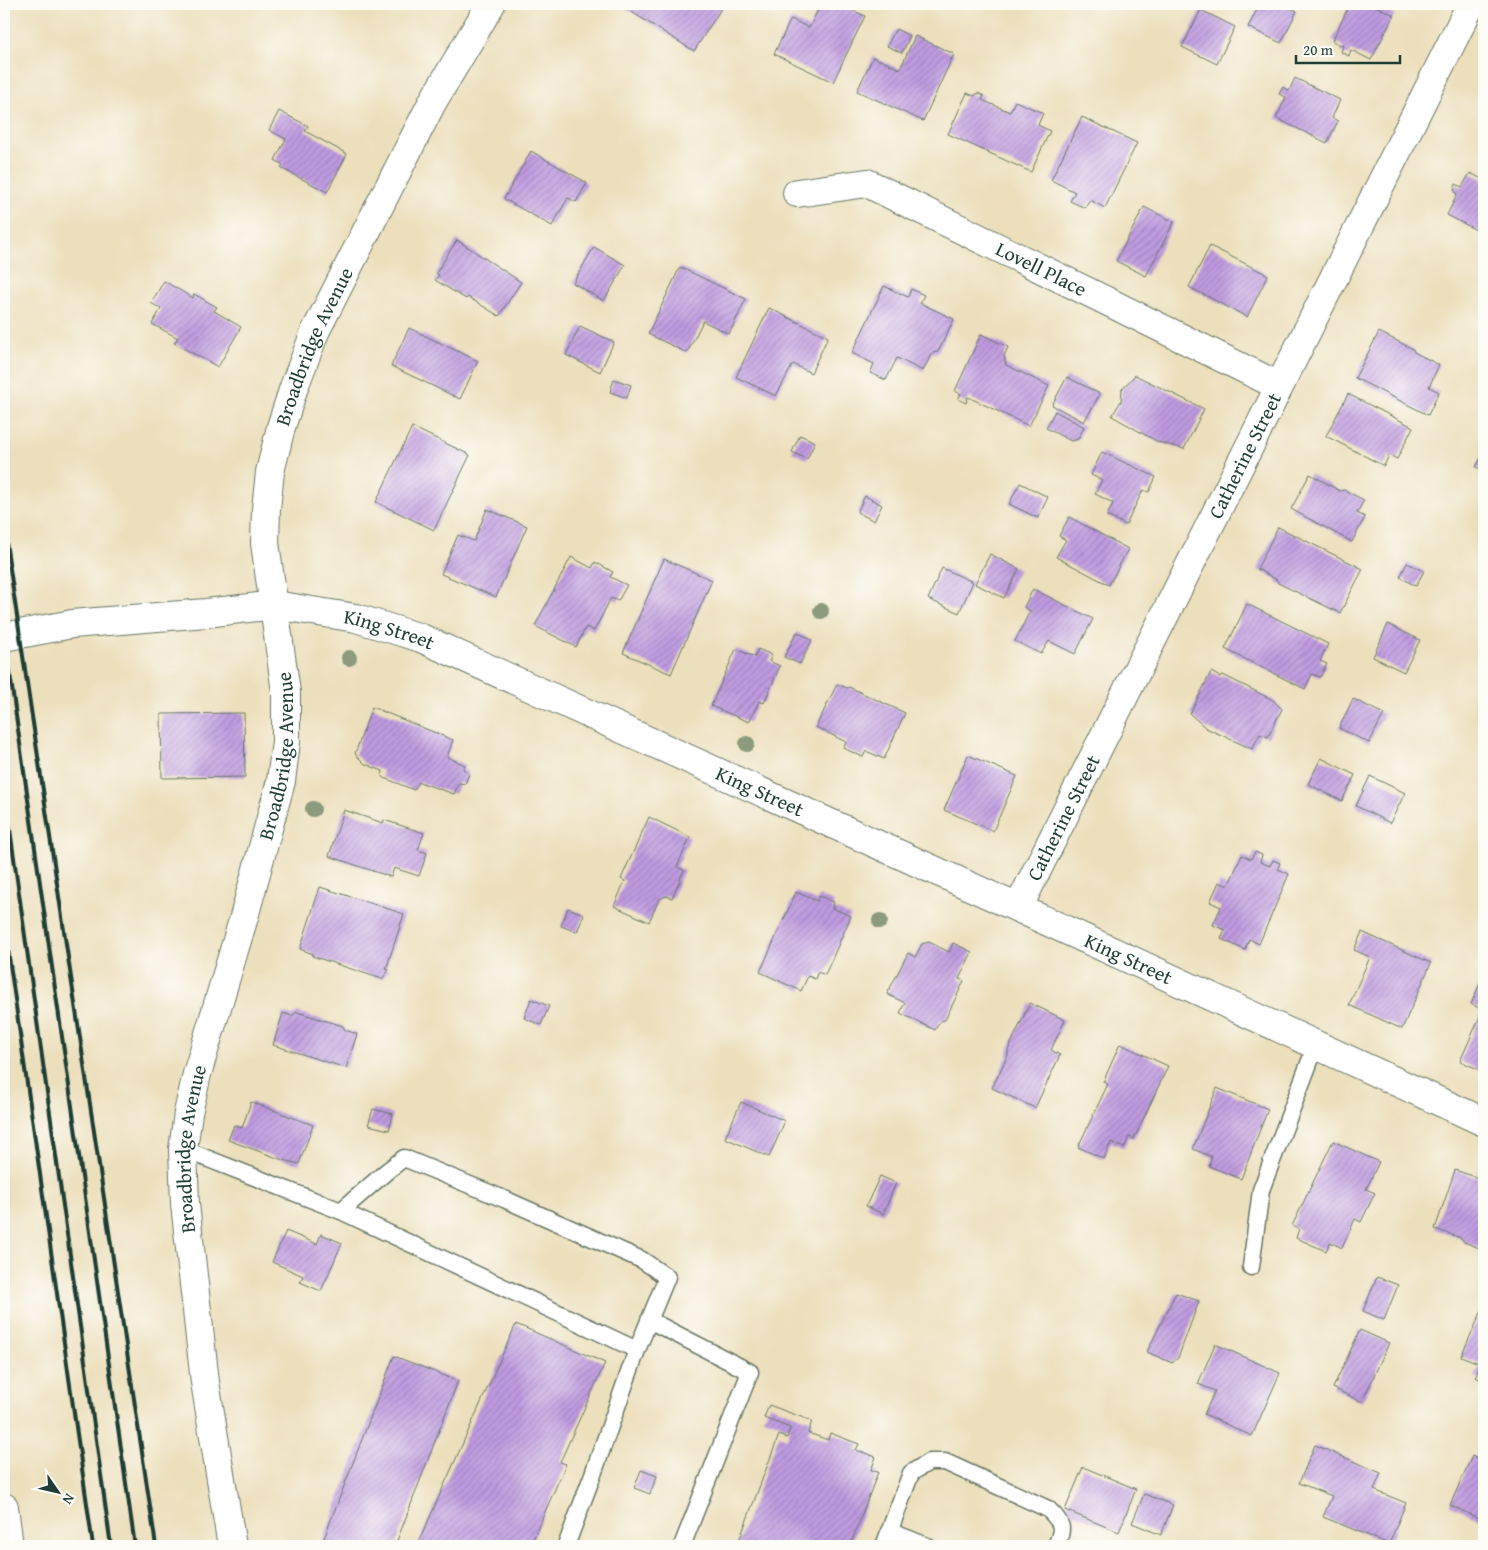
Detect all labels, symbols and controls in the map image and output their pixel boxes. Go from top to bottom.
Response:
scale bar [1296,32,1399,64]
text: 20 m [1303,39,1334,60]
street label: Lovell Place [991,234,1092,303]
street label: Broadbridge Avenue [267,262,360,429]
street label: Catherine Street [1200,387,1288,523]
street label: King Street [342,601,440,656]
street label: Broadbridge Avenue [251,670,300,843]
street label: Catherine Street [1019,749,1107,885]
street label: King Street [711,758,809,823]
street label: King Street [1080,926,1177,991]
street label: Broadbridge Avenue [168,1061,213,1235]
north arrow [32,1468,82,1518]
text: N [58,1490,80,1509]

